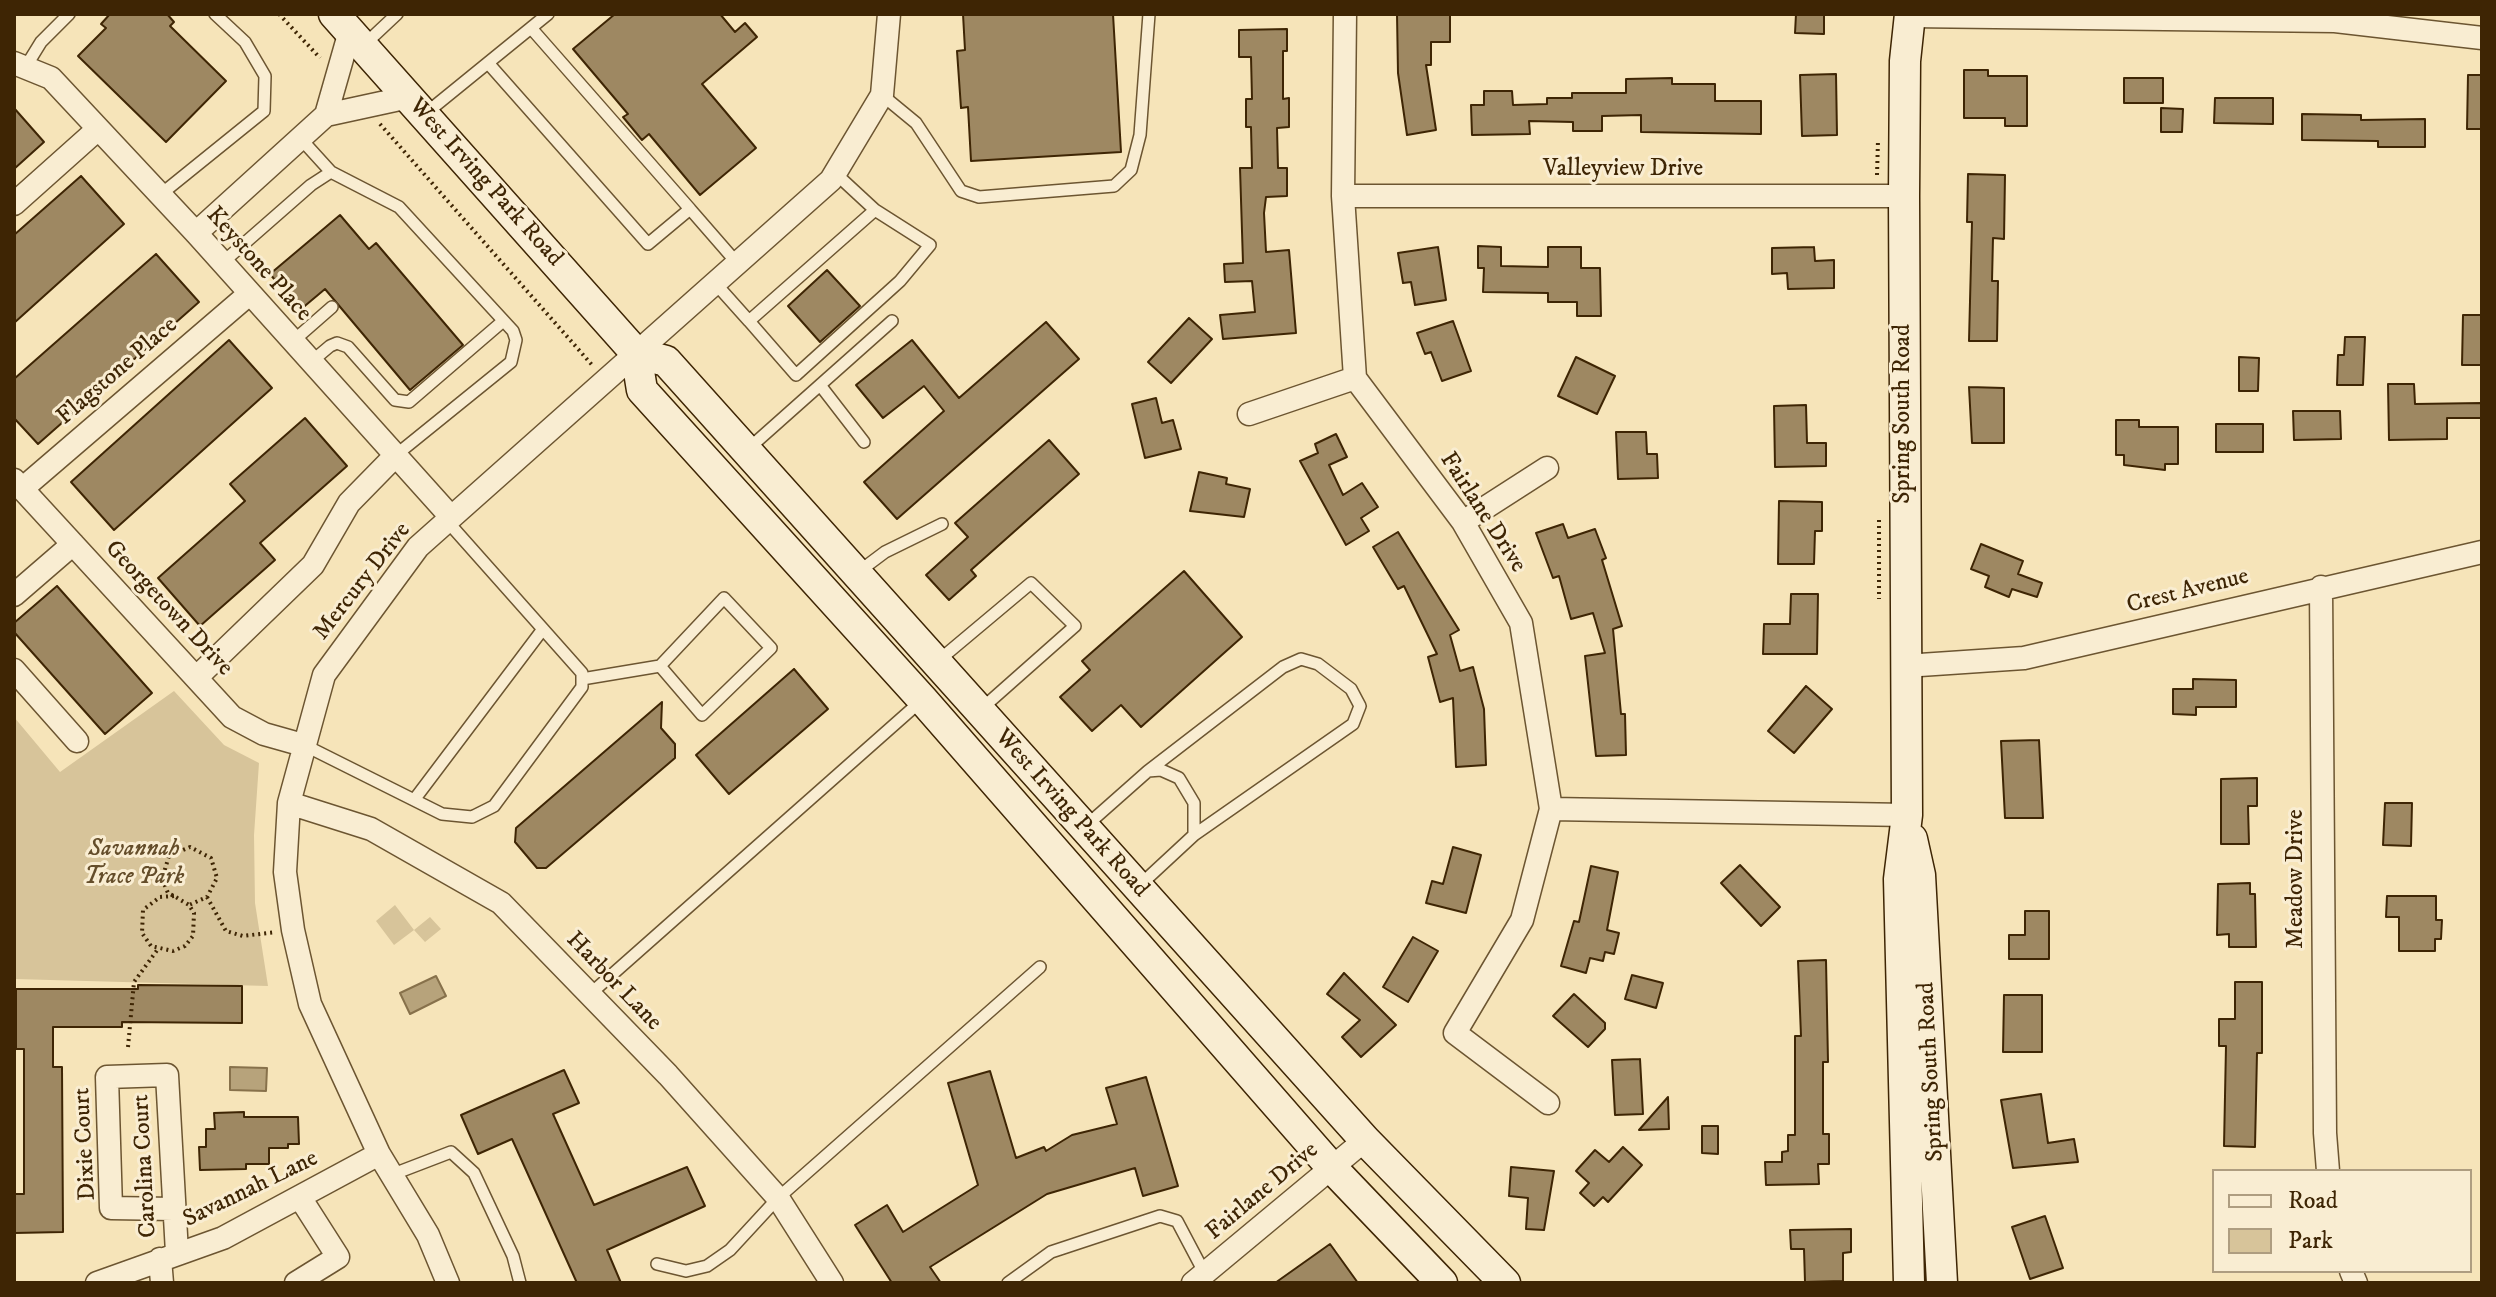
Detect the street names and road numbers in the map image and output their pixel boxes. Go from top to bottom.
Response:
street label: West Irving Park Road [402,93,568,273]
street label: Valleyview Drive [1543,156,1703,184]
street label: Keystone Place [199,202,317,328]
street label: Flagstone Place [52,312,184,432]
street label: Spring South Road [1890,324,1918,504]
street label: Fairlane Drive [1432,447,1532,579]
street label: Mercury Drive [308,517,418,647]
street label: Georgetown Drive [98,535,238,683]
street label: Crest Avenue [2124,563,2252,621]
street label: West Irving Park Road [988,724,1154,904]
street label: Meadow Drive [2283,809,2311,949]
street label: Harbor Lane [559,927,667,1037]
street label: Spring South Road [1913,981,1951,1163]
street label: Dixie Court [69,1087,103,1201]
street label: Carolina Court [128,1093,164,1239]
street label: Fairlane Drive [1201,1137,1325,1247]
street label: Savannah Lane [179,1145,323,1235]

